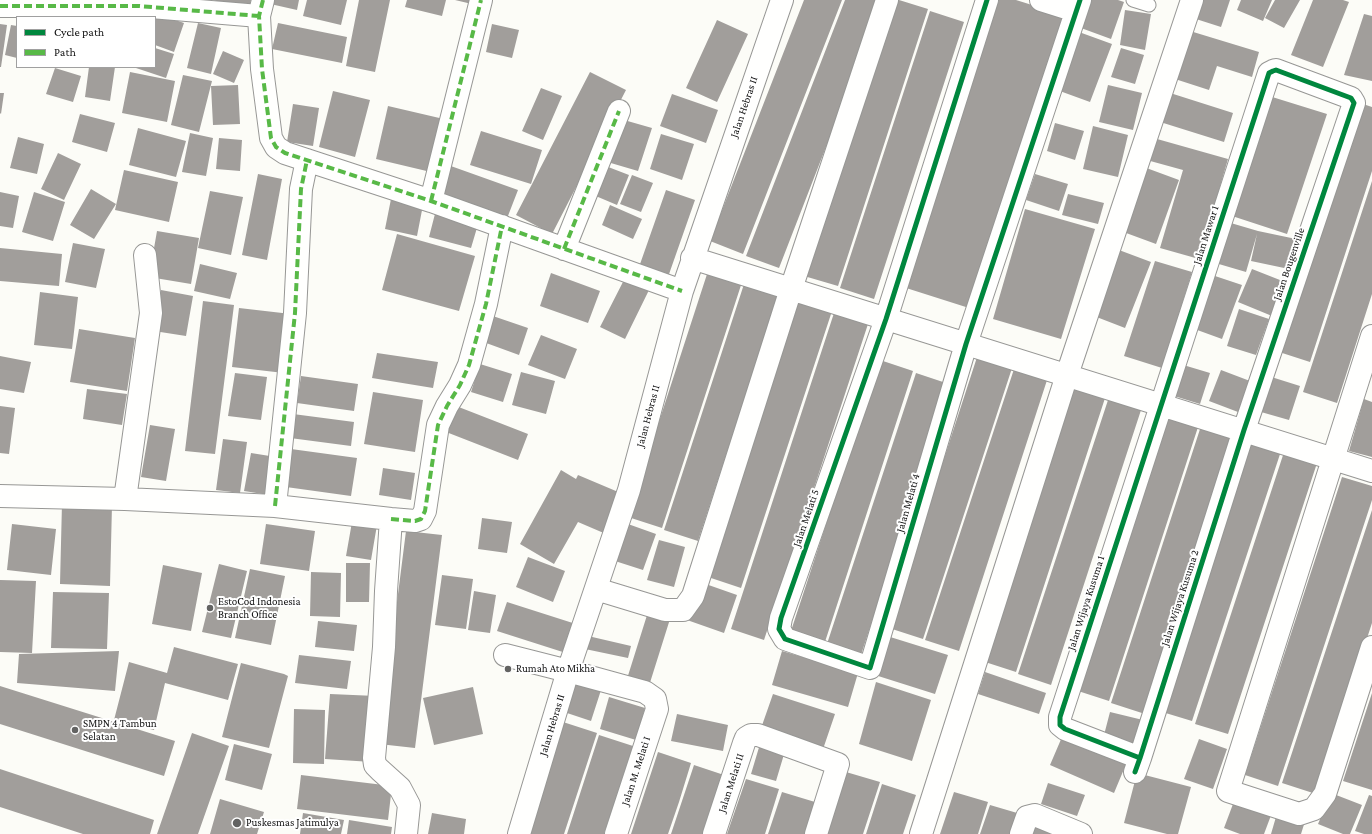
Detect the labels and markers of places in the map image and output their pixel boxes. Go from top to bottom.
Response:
place label: EstoCod Indonesia Branch Office [218,595,301,621]
marker: EstoCod Indonesia Branch Office [205,603,215,613]
place label: Rumah Ato Mikha [516,662,595,676]
marker: Rumah Ato Mikha [503,664,513,674]
place label: SMPN 4 Tambun Selatan [83,717,157,743]
marker: SMPN 4 Tambun Selatan [70,725,80,735]
place label: Puskesmas Jatimulya [246,816,339,830]
marker: Puskesmas Jatimulya [231,817,243,829]

